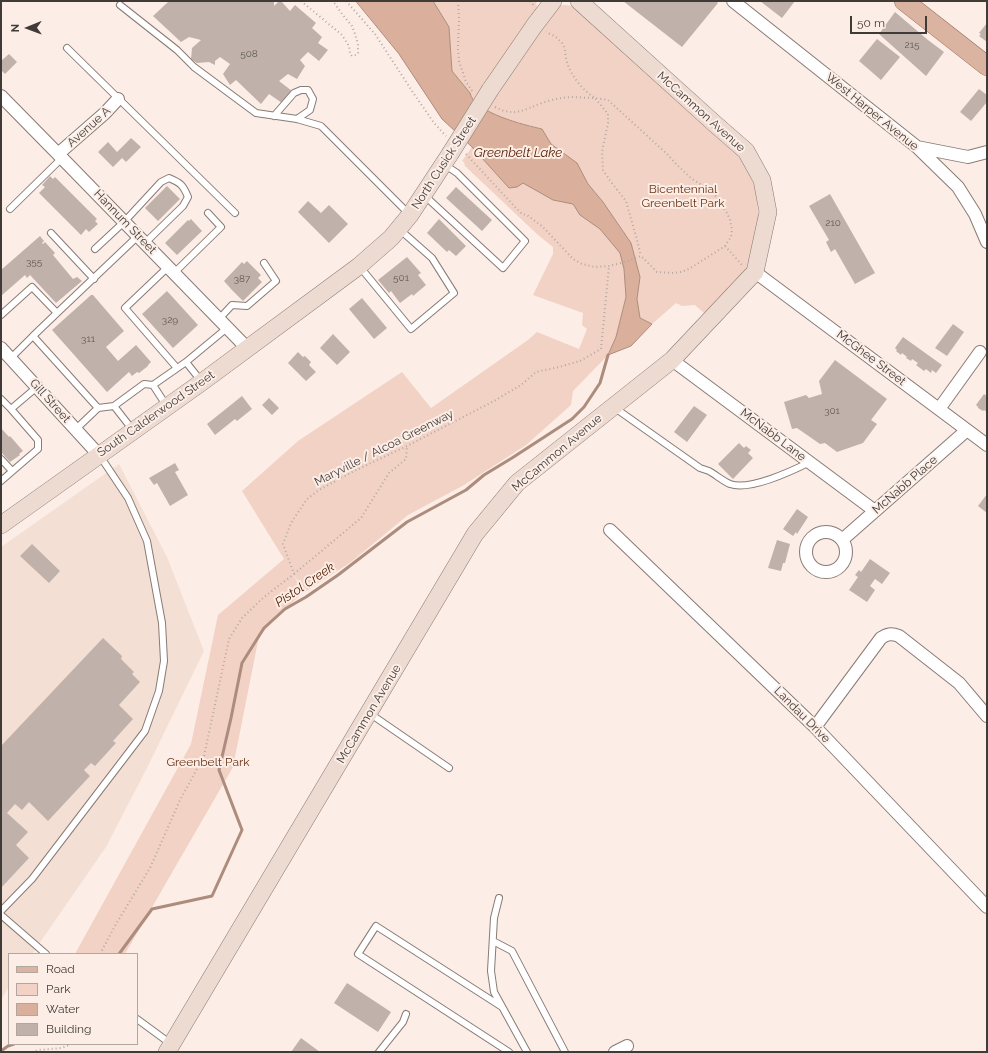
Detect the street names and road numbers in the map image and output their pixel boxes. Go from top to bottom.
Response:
street label: McCammon Avenue [654,69,748,155]
street label: West Harper Avenue [823,70,921,154]
street label: Avenue A [64,104,114,150]
street label: North Cusick Street [409,114,479,212]
street label: Hannum Street [91,187,159,257]
street label: McGhee Street [834,327,908,389]
street label: South Calderwood Street [95,368,217,460]
street label: Gill Street [27,376,73,426]
street label: McNabb Lane [737,406,809,464]
street label: Maryville / Alcoa Greenway [312,407,456,489]
street label: McCammon Avenue [509,411,605,495]
street label: McNabb Place [870,453,940,517]
street label: McCammon Avenue [334,662,404,766]
street label: Landau Drive [771,684,833,746]

